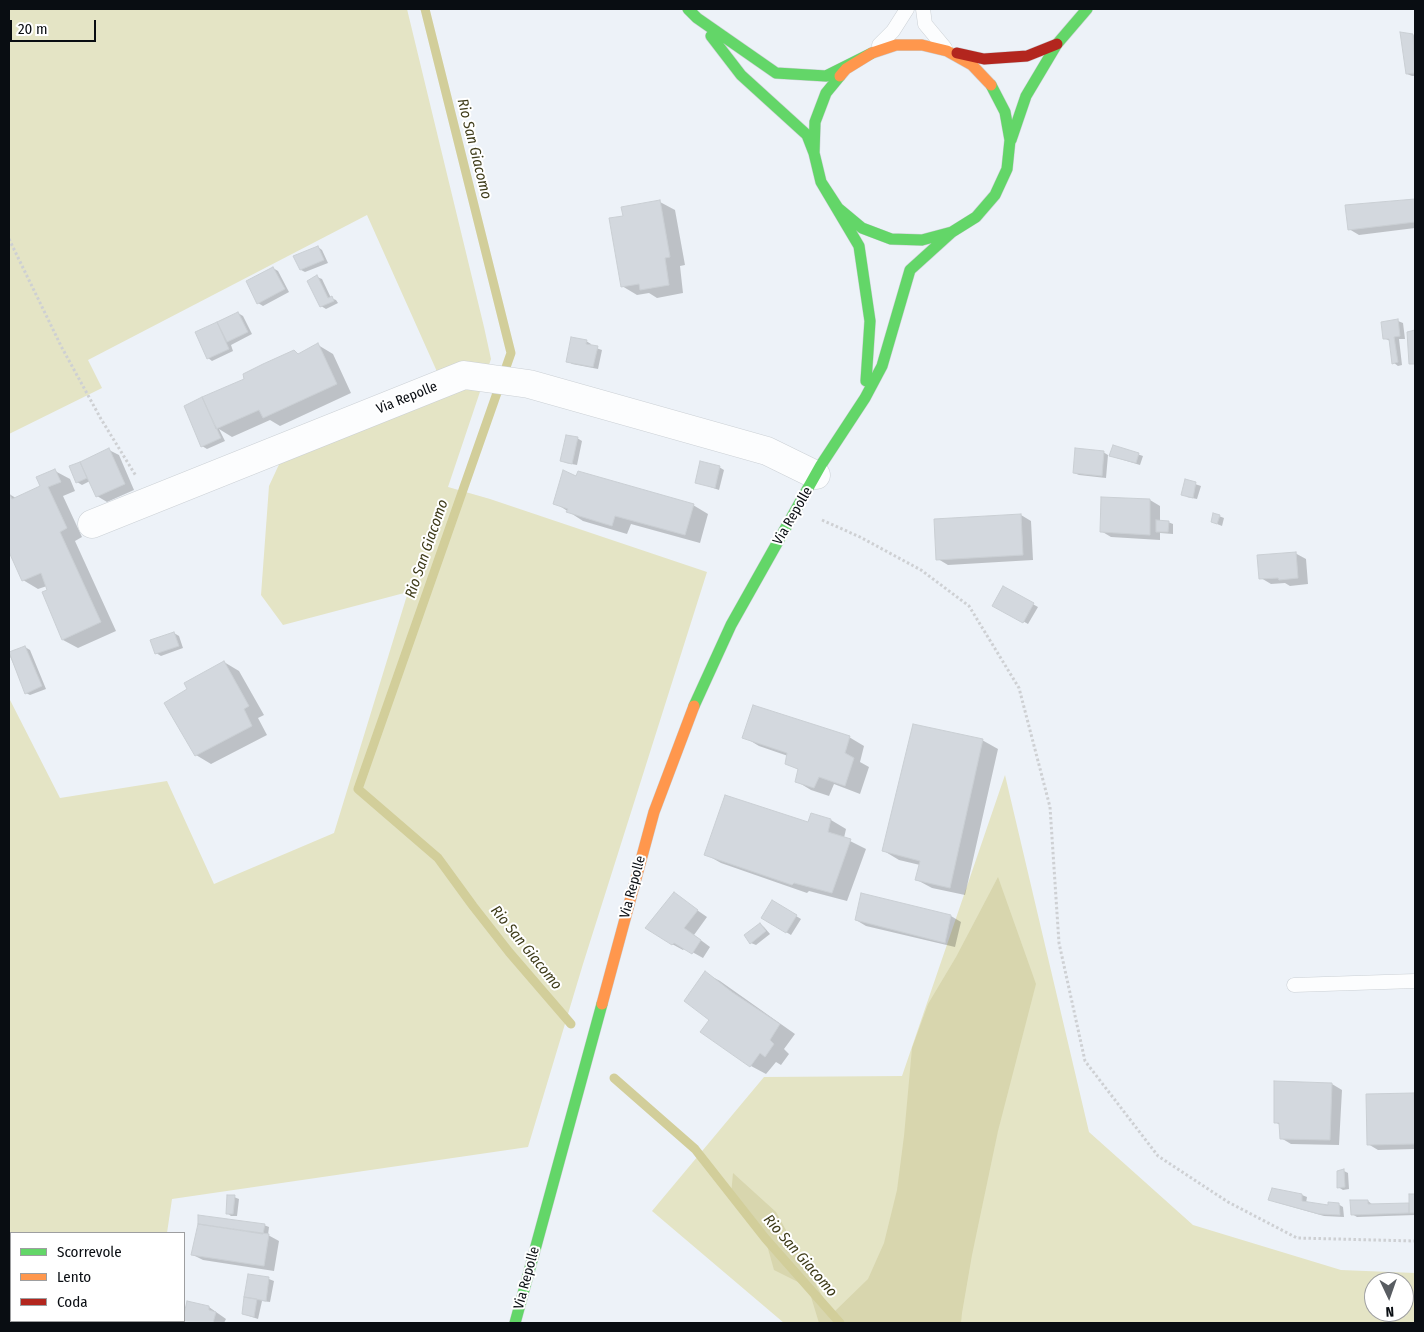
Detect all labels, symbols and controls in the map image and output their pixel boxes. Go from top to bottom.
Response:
scale bar [12,10,99,42]
text: 20 m [18,20,48,38]
water label: Rio San Giacomo [453,97,495,201]
street label: Via Repolle [374,378,440,418]
street label: Via Repolle [770,484,816,548]
water label: Rio San Giacomo [402,497,452,601]
street label: Via Repolle [617,854,649,920]
water label: Rio San Giacomo [487,902,565,994]
water label: Rio San Giacomo [759,1211,841,1301]
legend [10,1232,185,1322]
text: Scorrevole [57,1243,122,1261]
street label: Via Repolle [511,1245,543,1311]
text: Lento [57,1268,91,1286]
north arrow [1364,1272,1414,1322]
text: Coda [57,1293,88,1311]
text: N [1385,1303,1394,1320]

